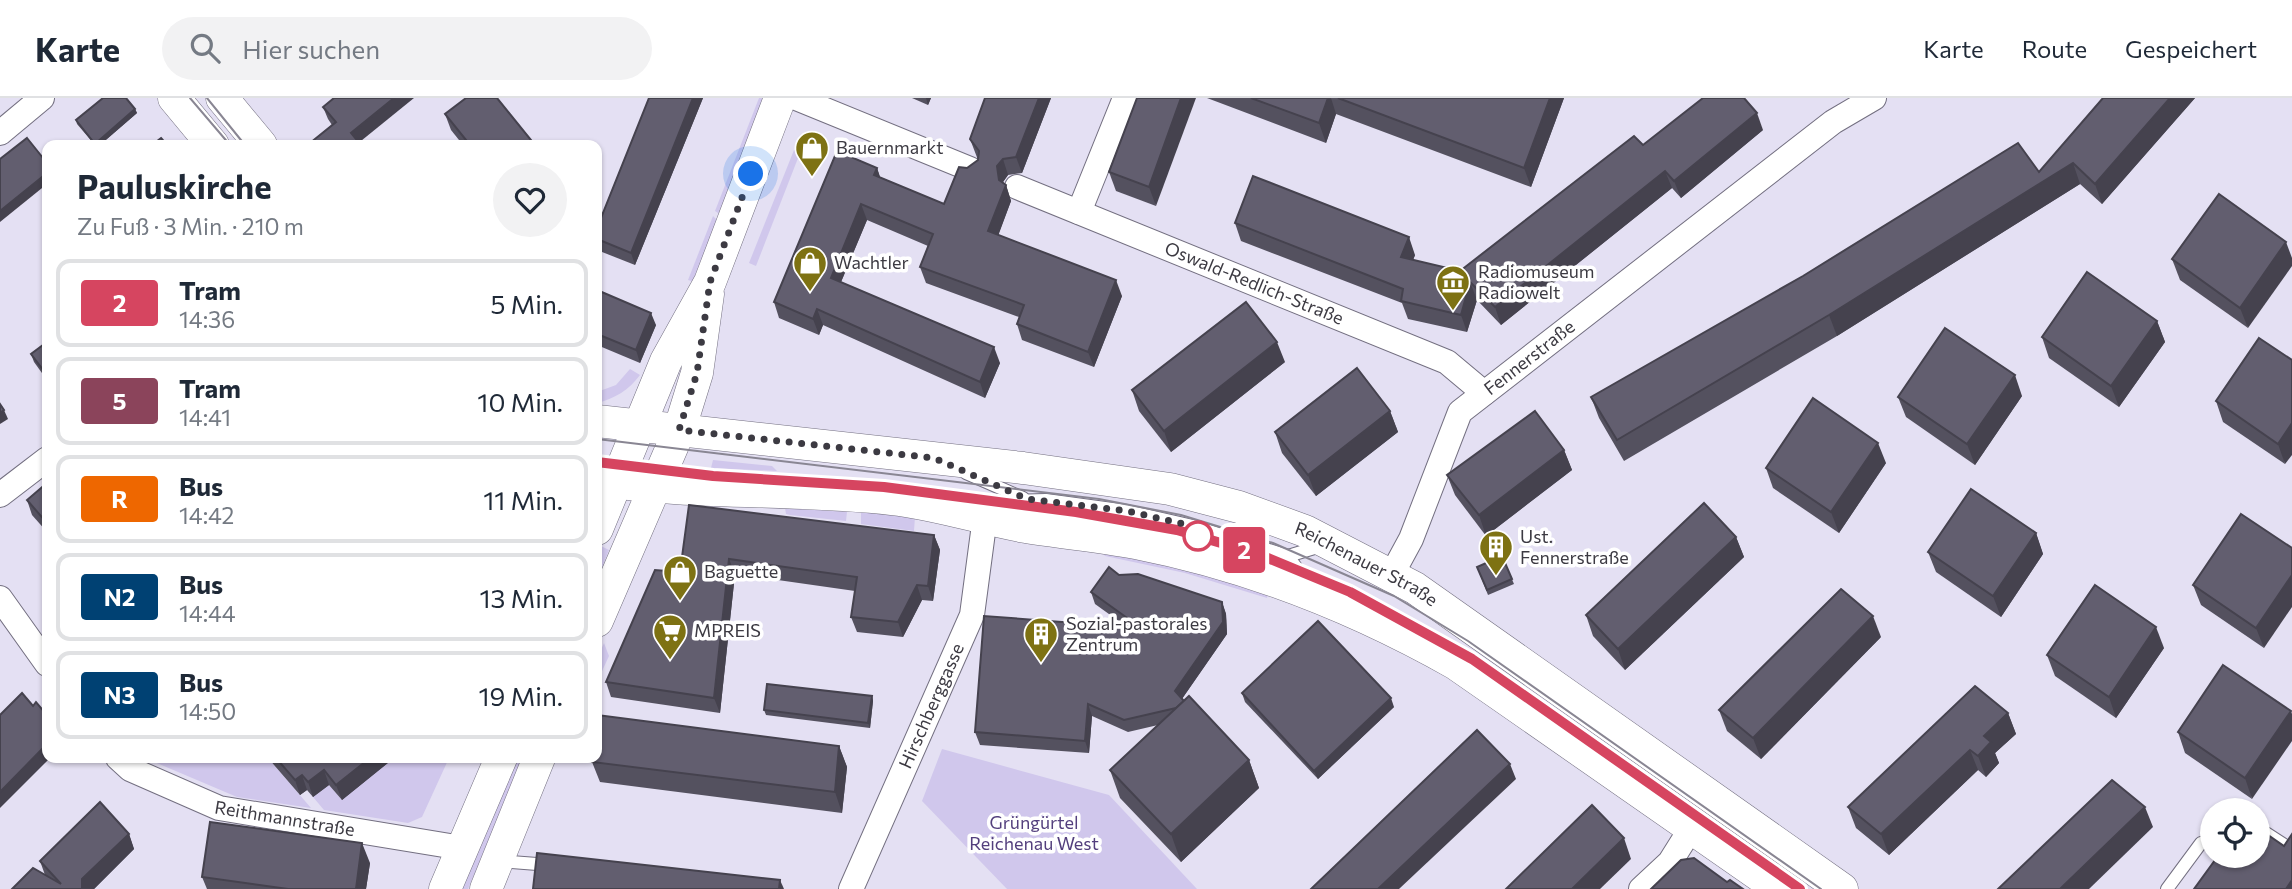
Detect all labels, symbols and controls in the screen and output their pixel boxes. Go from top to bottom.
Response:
search box [162,17,652,80]
text: Karte [35,28,120,69]
icon: search [186,29,224,67]
text: Hier suchen [242,33,380,64]
text: Karte [1923,34,1984,63]
text: Route [2022,34,2087,63]
text: Gespeichert [2125,34,2257,63]
shop icon: Bauernmarkt [793,129,831,178]
place label: Bauernmarkt [836,136,944,158]
your location [733,156,768,191]
button: heart [493,163,567,237]
text: Pauluskirche [77,165,272,206]
text: Zu Fuß · 3 Min. · 210 m [77,212,304,240]
street label: Oswald-Redlich-Straße [1162,236,1347,329]
shop icon: Wachtler [791,244,829,293]
place label: Wachtler [834,251,909,273]
place label: Radiomuseum Radiowelt [1478,260,1594,303]
museum icon: Radiomuseum Radiowelt [1434,263,1472,312]
text: Tram [179,274,241,305]
text: 2 [113,288,126,317]
text: 5 Min. [490,288,563,319]
text: 14:36 [179,305,235,333]
street label: Fennerstraße [1479,315,1579,399]
text: Tram [179,372,241,403]
text: 5 [113,386,127,415]
text: 10 Min. [477,386,563,417]
text: 14:41 [179,403,231,431]
text: Bus [179,470,223,501]
text: R [111,484,128,513]
text: 11 Min. [483,484,563,515]
text: 14:42 [179,501,234,529]
street label: Reichenauer Straße [1292,516,1442,611]
unlabelled marker [1183,521,1213,551]
place label: Ust. Fennerstraße [1520,525,1629,568]
line badge: 2 [1221,527,1267,573]
building icon: Ust. Fennerstraße [1477,528,1515,577]
text: 2 [1237,535,1251,564]
shop icon: Baguette [661,553,699,602]
place label: Baguette [704,560,778,582]
text: Bus [179,568,223,599]
text: N2 [104,582,135,611]
text: 13 Min. [479,582,563,613]
text: 14:44 [179,599,236,627]
supermarket icon: MPREIS [651,612,689,661]
place label: Sozial-pastorales Zentrum [1066,612,1207,655]
building icon: Sozial-pastorales Zentrum [1022,615,1060,664]
place label: MPREIS [694,619,761,641]
street label: Hirschberggasse [894,640,968,772]
text: Bus [179,666,223,697]
text: N3 [104,680,135,709]
text: 19 Min. [479,680,563,711]
text: 14:50 [179,697,236,725]
street label: Reithmannstraße [213,795,356,840]
map controls [2200,798,2270,868]
button: locate [2200,798,2270,868]
park label: Grüngürtel Reichenau West [969,811,1099,854]

